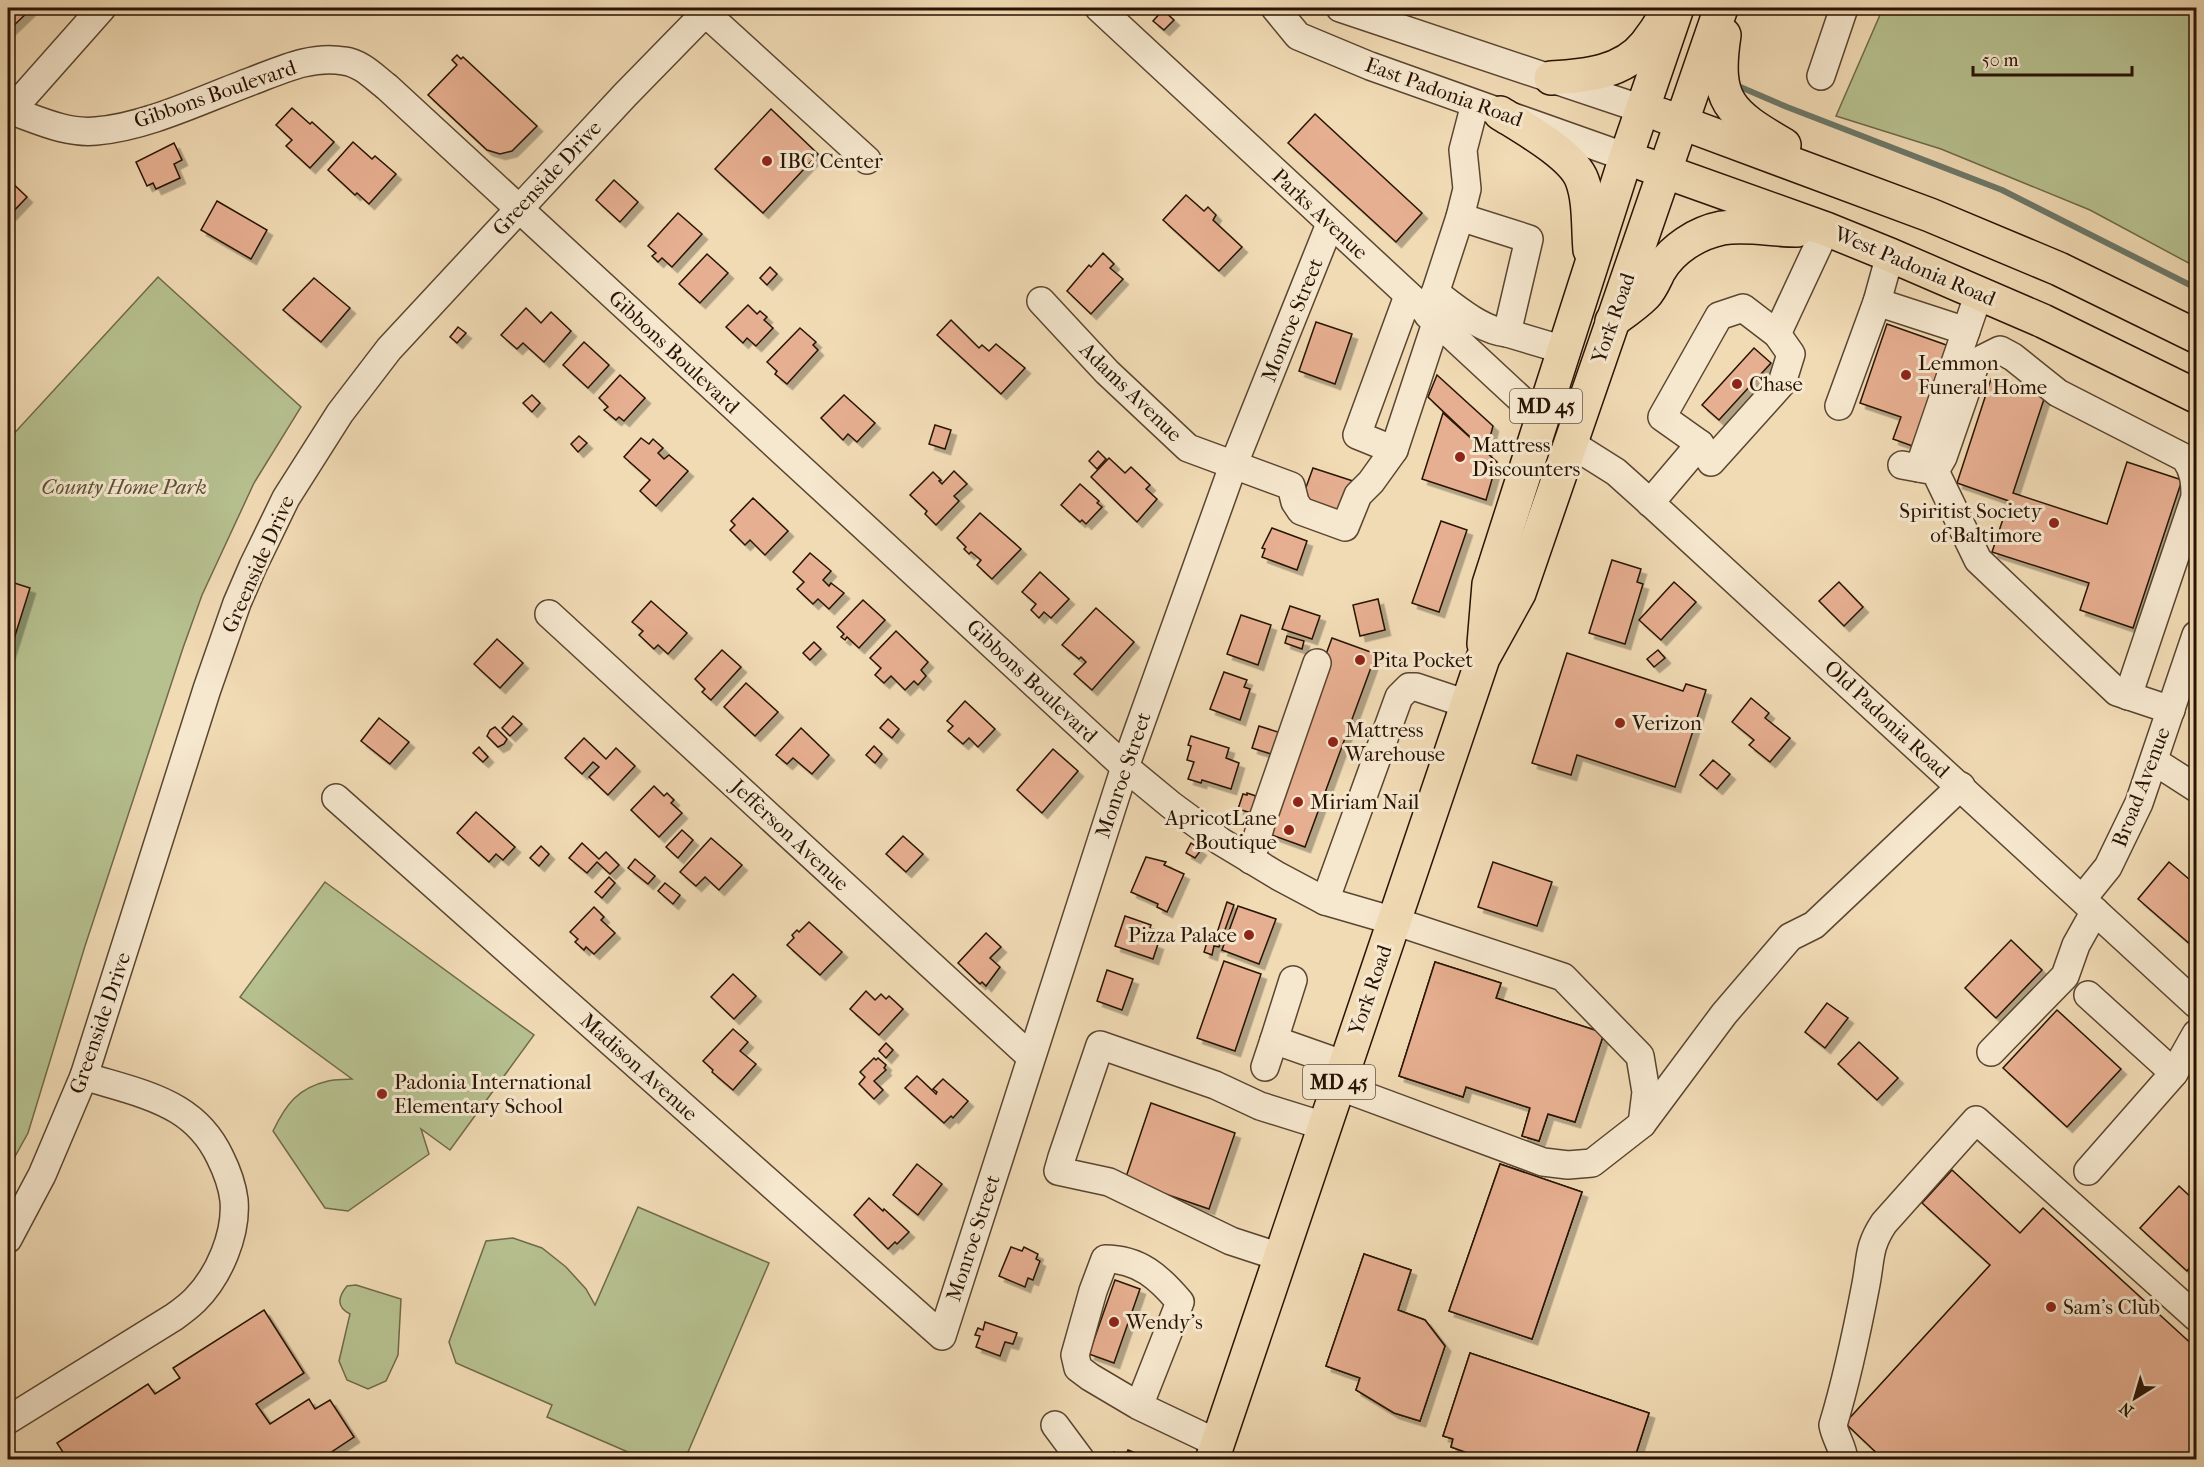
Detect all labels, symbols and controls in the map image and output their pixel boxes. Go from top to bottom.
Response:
scale bar [1973,39,2132,77]
text: 50 m [1982,50,2019,71]
street label: East Padonia Road [1362,52,1527,132]
street label: Gibbons Boulevard [131,55,300,133]
street label: Greenside Drive [488,116,606,240]
place label: IBC Center [779,149,883,173]
marker: IBC Center [760,154,774,168]
street label: Parks Avenue [1267,164,1373,264]
street label: West Padonia Road [1830,221,2000,311]
street label: Monroe Street [1256,254,1328,385]
street label: York Road [1586,269,1640,367]
street label: Gibbons Boulevard [604,285,745,419]
street label: Adams Avenue [1074,337,1187,447]
place label: Lemmon Funeral Home [1918,351,2047,399]
marker: Lemmon Funeral Home [1899,368,1913,382]
place label: Chase [1749,372,1803,396]
marker: Chase [1730,377,1744,391]
road number: MD 45 [1510,389,1582,423]
place label: Mattress Discounters [1472,433,1580,481]
marker: Mattress Discounters [1453,450,1467,464]
park label: County Home Park [41,475,207,499]
street label: Greenside Drive [217,491,299,637]
place label: Spiritist Society of Baltimore [1899,499,2043,547]
marker: Spiritist Society of Baltimore [2047,516,2061,530]
street label: Gibbons Boulevard [962,614,1103,748]
place label: Pita Pocket [1372,648,1473,672]
marker: Pita Pocket [1353,653,1367,667]
street label: Old Padonia Road [1820,655,1955,783]
street label: Monroe Street [1090,708,1156,841]
place label: Verizon [1631,711,1702,735]
marker: Verizon [1613,716,1627,730]
place label: Mattress Warehouse [1344,718,1445,766]
street label: Broad Avenue [2107,724,2175,850]
marker: Mattress Warehouse [1326,735,1340,749]
street label: Jefferson Avenue [725,773,854,896]
place label: Miriam Nail [1310,790,1420,814]
marker: Miriam Nail [1291,795,1305,809]
place label: ApricotLane Boutique [1164,806,1277,854]
marker: ApricotLane Boutique [1282,823,1296,837]
place label: Pizza Palace [1128,923,1237,947]
marker: Pizza Palace [1242,928,1256,942]
street label: York Road [1343,941,1397,1039]
street label: Greenside Drive [65,949,135,1097]
street label: Madison Avenue [575,1008,703,1126]
road number: MD 45 [1303,1065,1375,1099]
place label: Padonia International Elementary School [394,1070,592,1118]
marker: Padonia International Elementary School [375,1087,389,1101]
street label: Monroe Street [941,1171,1005,1304]
place label: Sam's Club [2063,1295,2160,1319]
marker: Sam's Club [2044,1300,2058,1314]
place label: Wendy's [1125,1310,1203,1334]
marker: Wendy's [1107,1315,1121,1329]
north arrow [2105,1368,2165,1428]
text: N [2115,1398,2137,1421]

